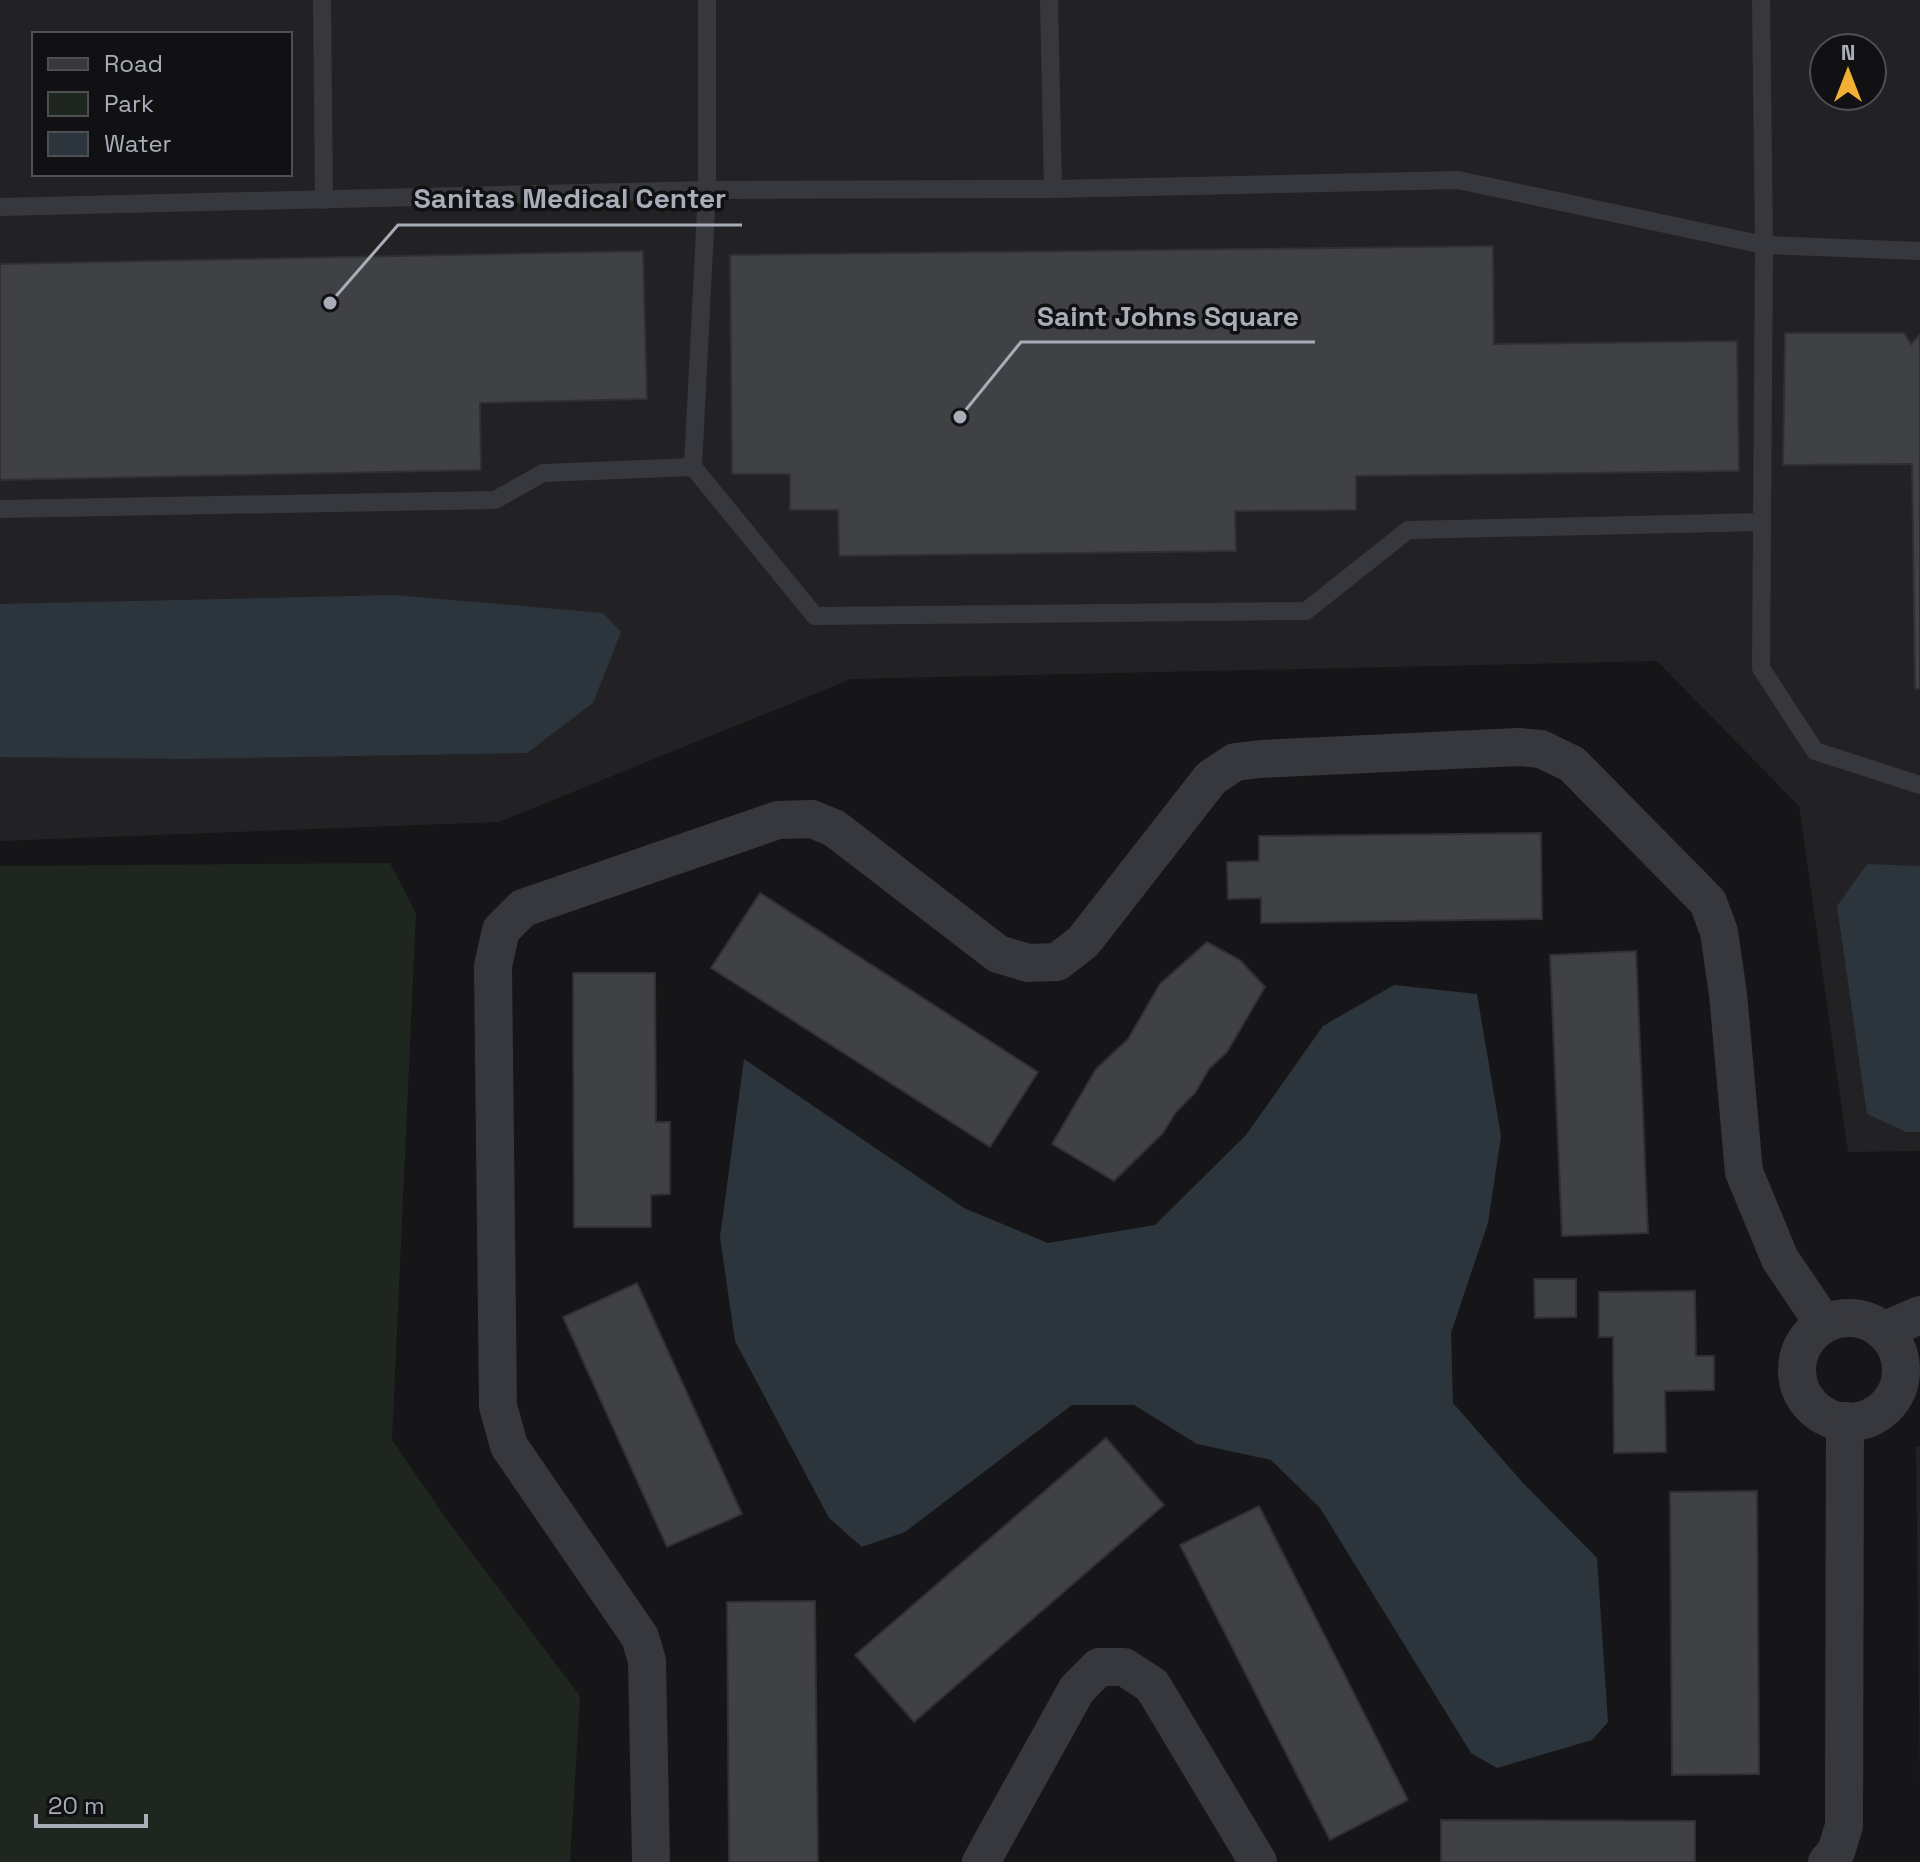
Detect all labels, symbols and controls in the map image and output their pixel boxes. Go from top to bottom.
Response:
legend [32,32,292,176]
north arrow [1808,32,1888,112]
text: N [1841,38,1855,66]
text: Road [104,48,163,79]
text: Park [104,88,154,119]
text: Water [104,128,172,159]
callout: Sanitas Medical Center [398,173,742,225]
text: Sanitas Medical Center [414,180,726,216]
callout: Saint Johns Square [1021,290,1315,342]
text: Saint Johns Square [1037,298,1299,334]
scale bar [36,1778,146,1828]
text: 20 m [48,1790,105,1821]

